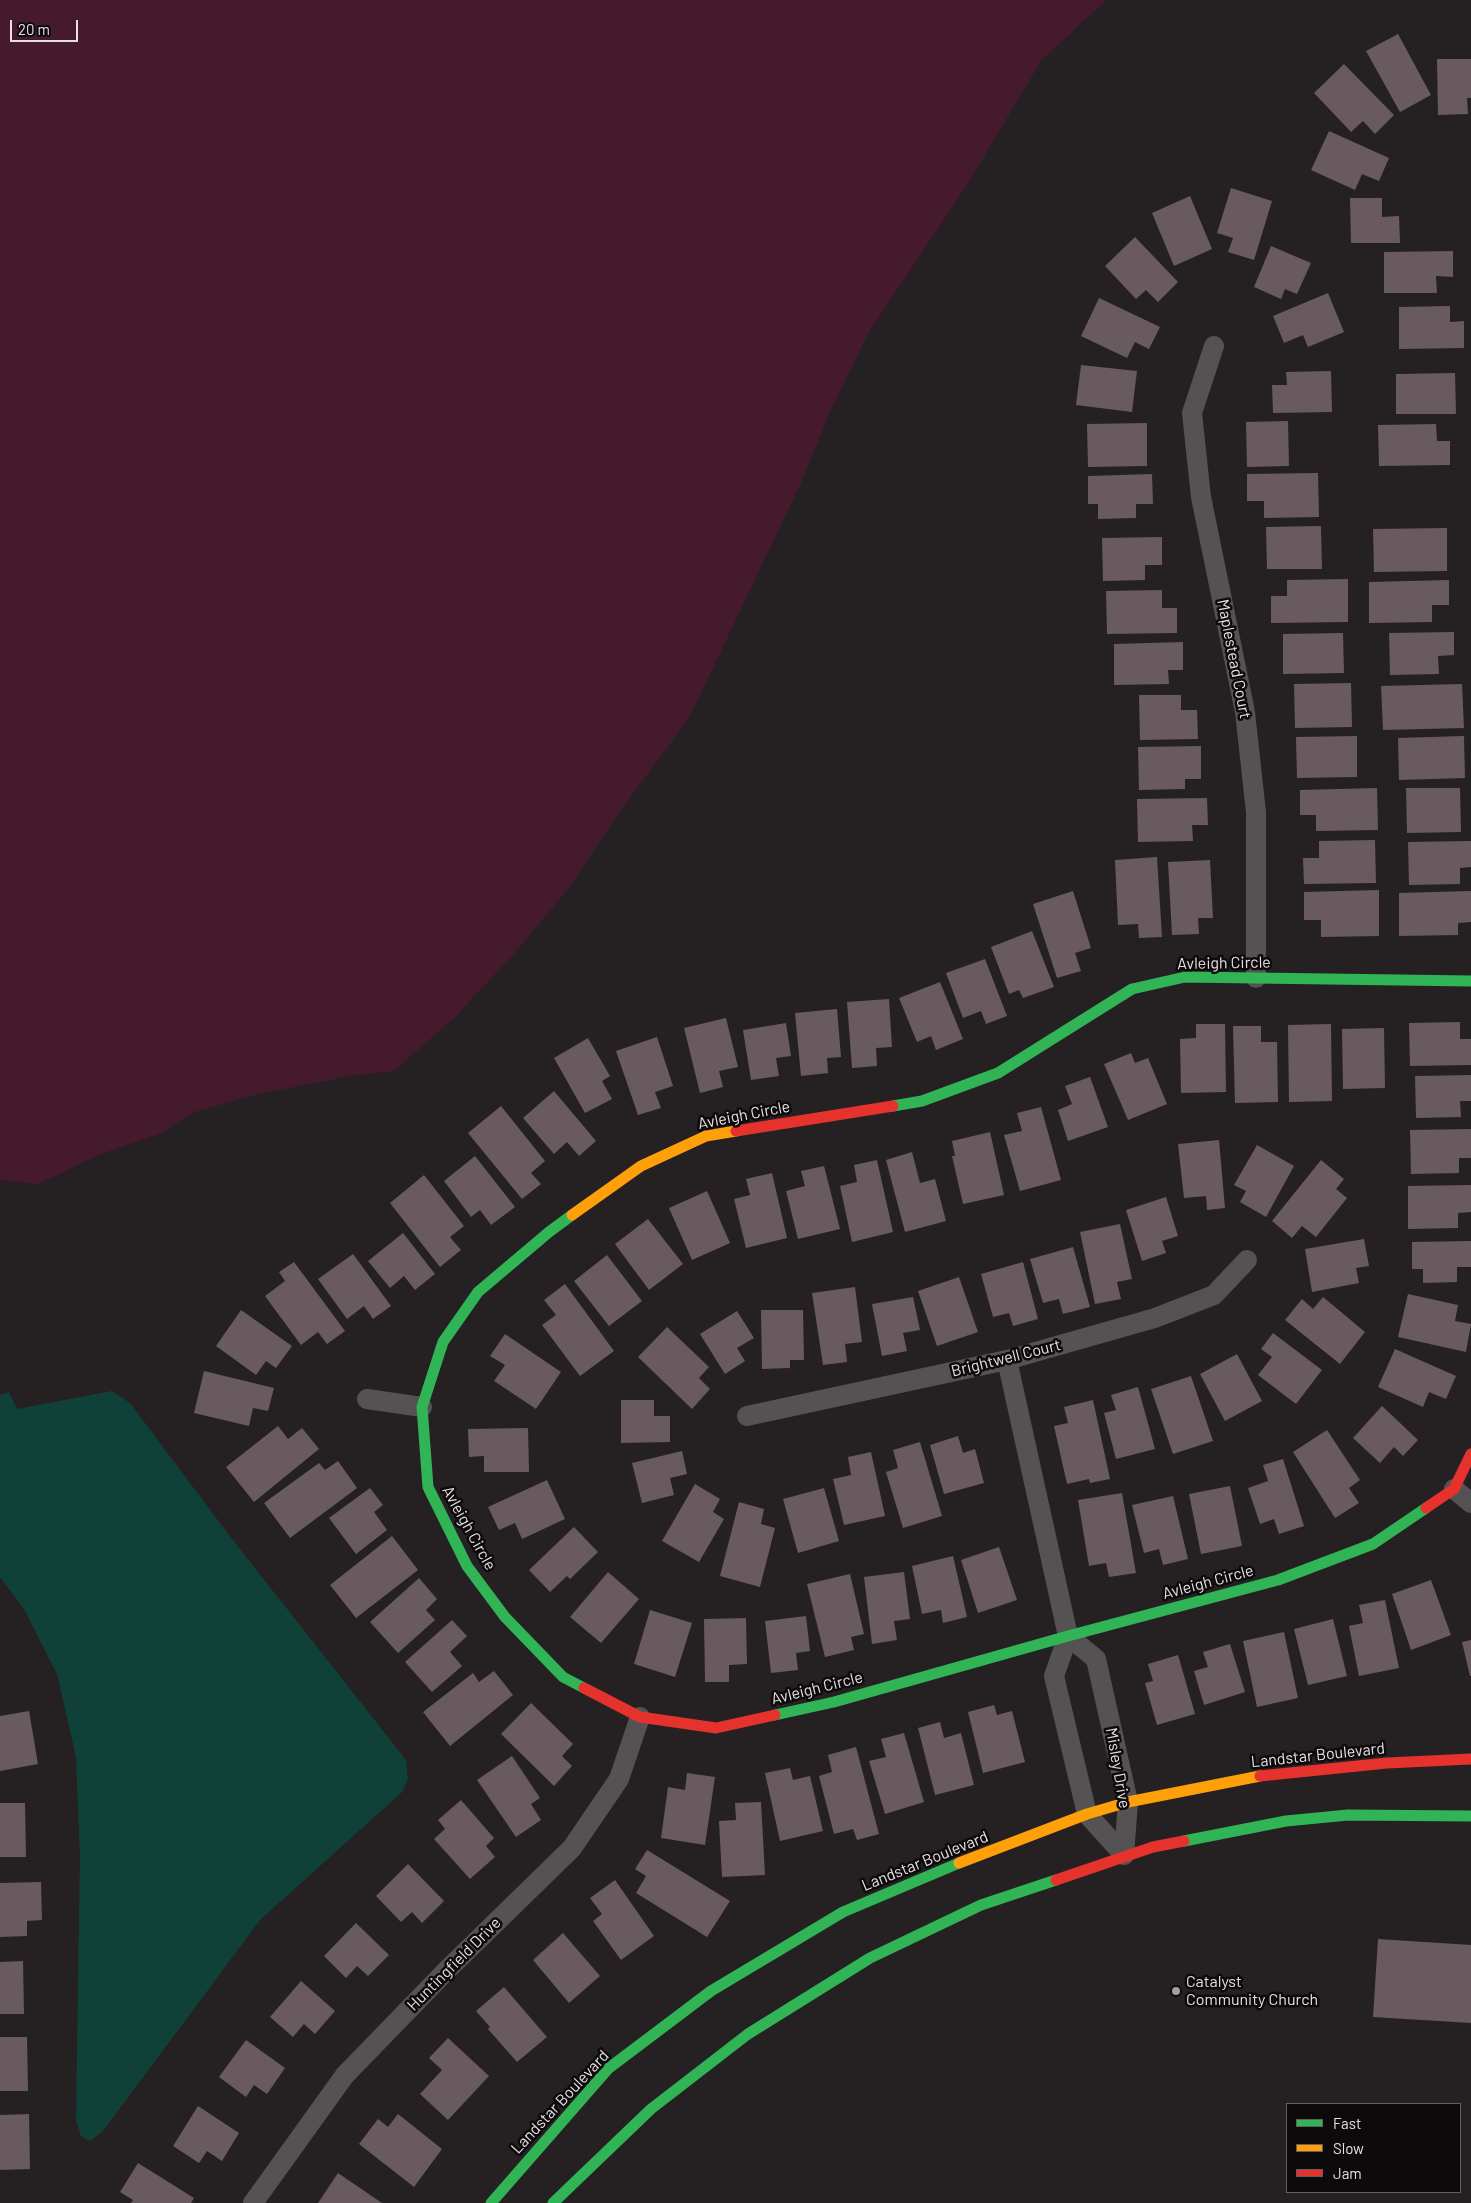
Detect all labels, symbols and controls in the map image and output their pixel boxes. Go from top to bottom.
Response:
scale bar [12,10,80,42]
text: 20 m [18,20,50,38]
street label: Maplestead Court [1213,598,1255,720]
street label: Avleigh Circle [1177,953,1271,973]
street label: Avleigh Circle [696,1097,792,1133]
street label: Brightwell Court [949,1335,1063,1381]
street label: Avleigh Circle [438,1482,500,1574]
street label: Avleigh Circle [1160,1561,1256,1603]
street label: Avleigh Circle [769,1667,865,1709]
street label: Misley Drive [1101,1726,1135,1810]
street label: Landstar Boulevard [1250,1738,1386,1772]
street label: Landstar Boulevard [859,1827,991,1895]
street label: Huntingfield Drive [403,1913,505,2015]
place label: Catalyst Community Church [1186,1972,1318,2010]
marker: Catalyst Community Church [1170,1985,1182,1997]
street label: Landstar Boulevard [507,2046,613,2158]
legend [1286,2103,1461,2193]
text: Fast [1333,2114,1361,2132]
text: Slow [1333,2139,1364,2157]
text: Jam [1333,2164,1362,2182]

